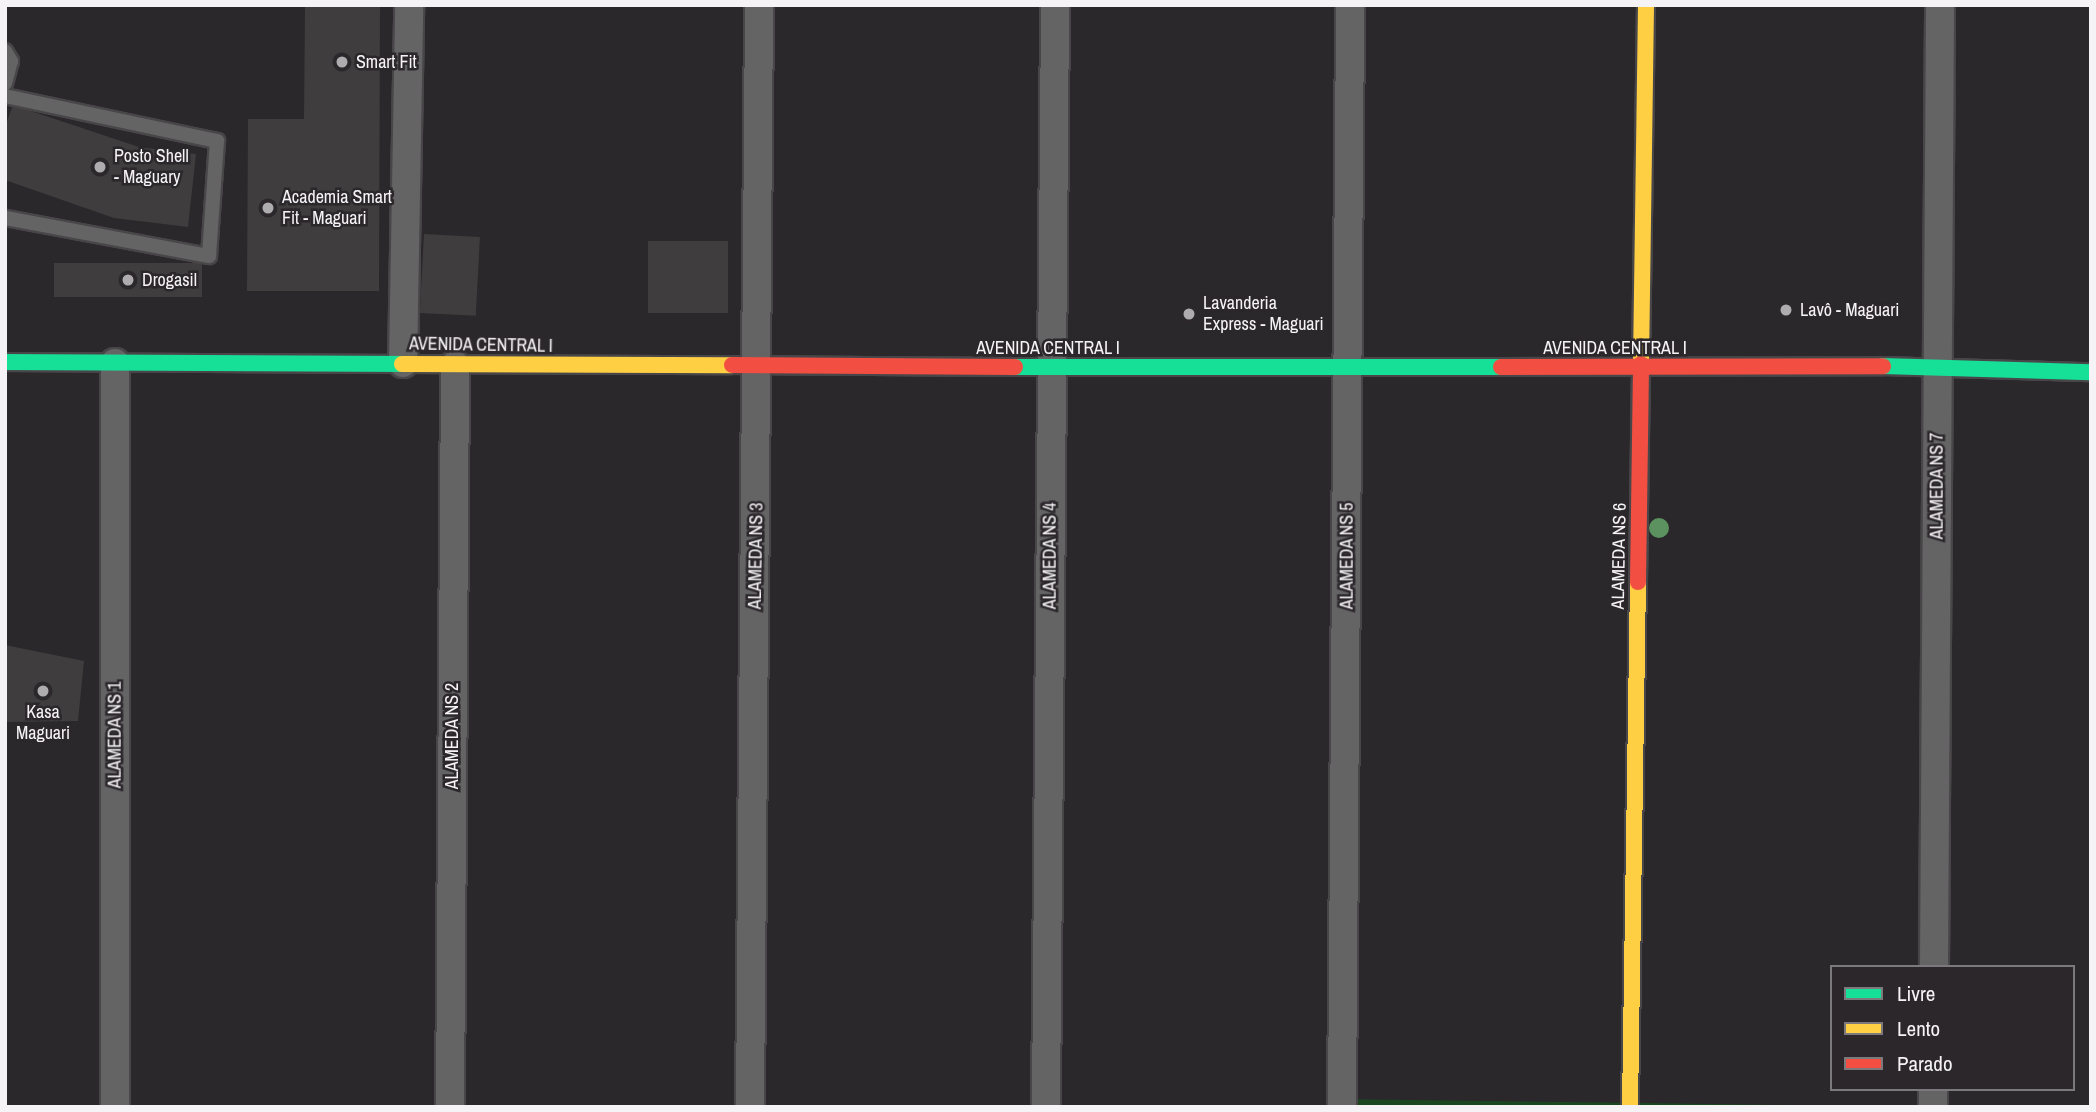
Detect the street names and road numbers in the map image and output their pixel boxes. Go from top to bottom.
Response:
street label: AVENIDA CENTRAL I [408,333,554,357]
street label: AVENIDA CENTRAL I [976,337,1120,359]
street label: AVENIDA CENTRAL I [1543,337,1687,359]
street label: ALAMEDA NS 7 [1926,432,1948,540]
street label: ALAMEDA NS 3 [744,502,768,610]
street label: ALAMEDA NS 4 [1039,502,1061,610]
street label: ALAMEDA NS 5 [1336,502,1358,610]
street label: ALAMEDA NS 6 [1607,502,1631,610]
street label: ALAMEDA NS 1 [104,681,126,789]
street label: ALAMEDA NS 2 [441,682,463,790]

